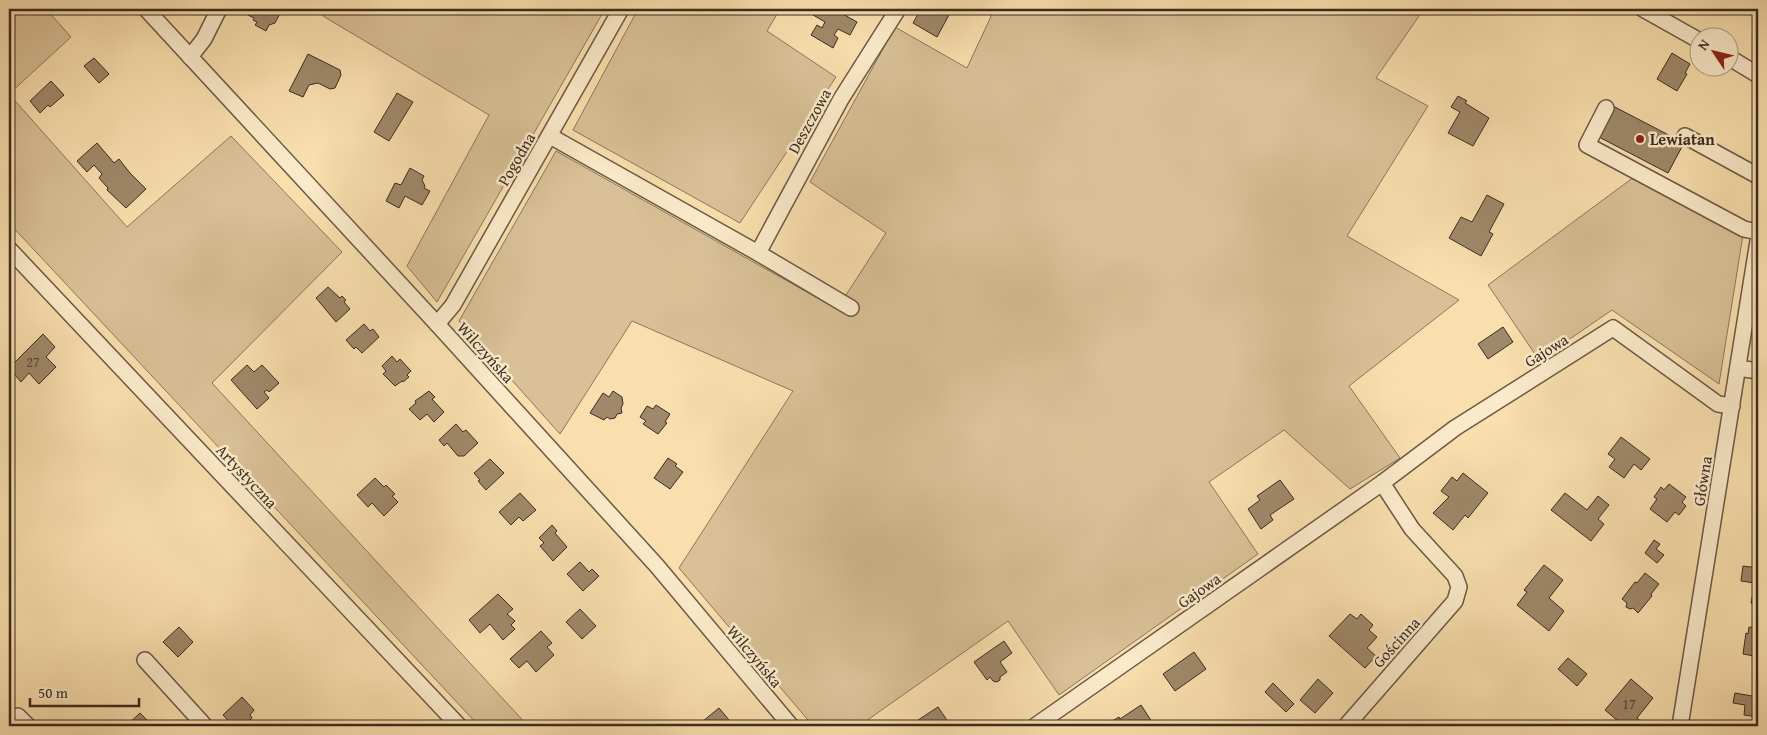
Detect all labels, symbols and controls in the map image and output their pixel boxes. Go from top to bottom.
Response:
north arrow [1690,28,1740,78]
text: N [1692,34,1715,54]
street label: Deszczowa [781,84,837,158]
place label: Lewiatan [1650,127,1715,151]
street label: Pogodna [491,128,541,190]
marker: Lewiatan [1634,133,1646,145]
street label: Wilczyńska [452,316,521,388]
street label: Gajowa [1519,327,1573,373]
house number: 27 [26,352,40,372]
street label: Artystyczna [211,438,284,514]
street label: Główna [1686,454,1718,508]
street label: Gajowa [1173,566,1226,614]
street label: Gościnna [1367,611,1426,673]
street label: Wilczyńska [721,619,789,693]
scale bar [30,675,139,707]
text: 50 m [38,682,69,703]
house number: 17 [1622,694,1636,714]

